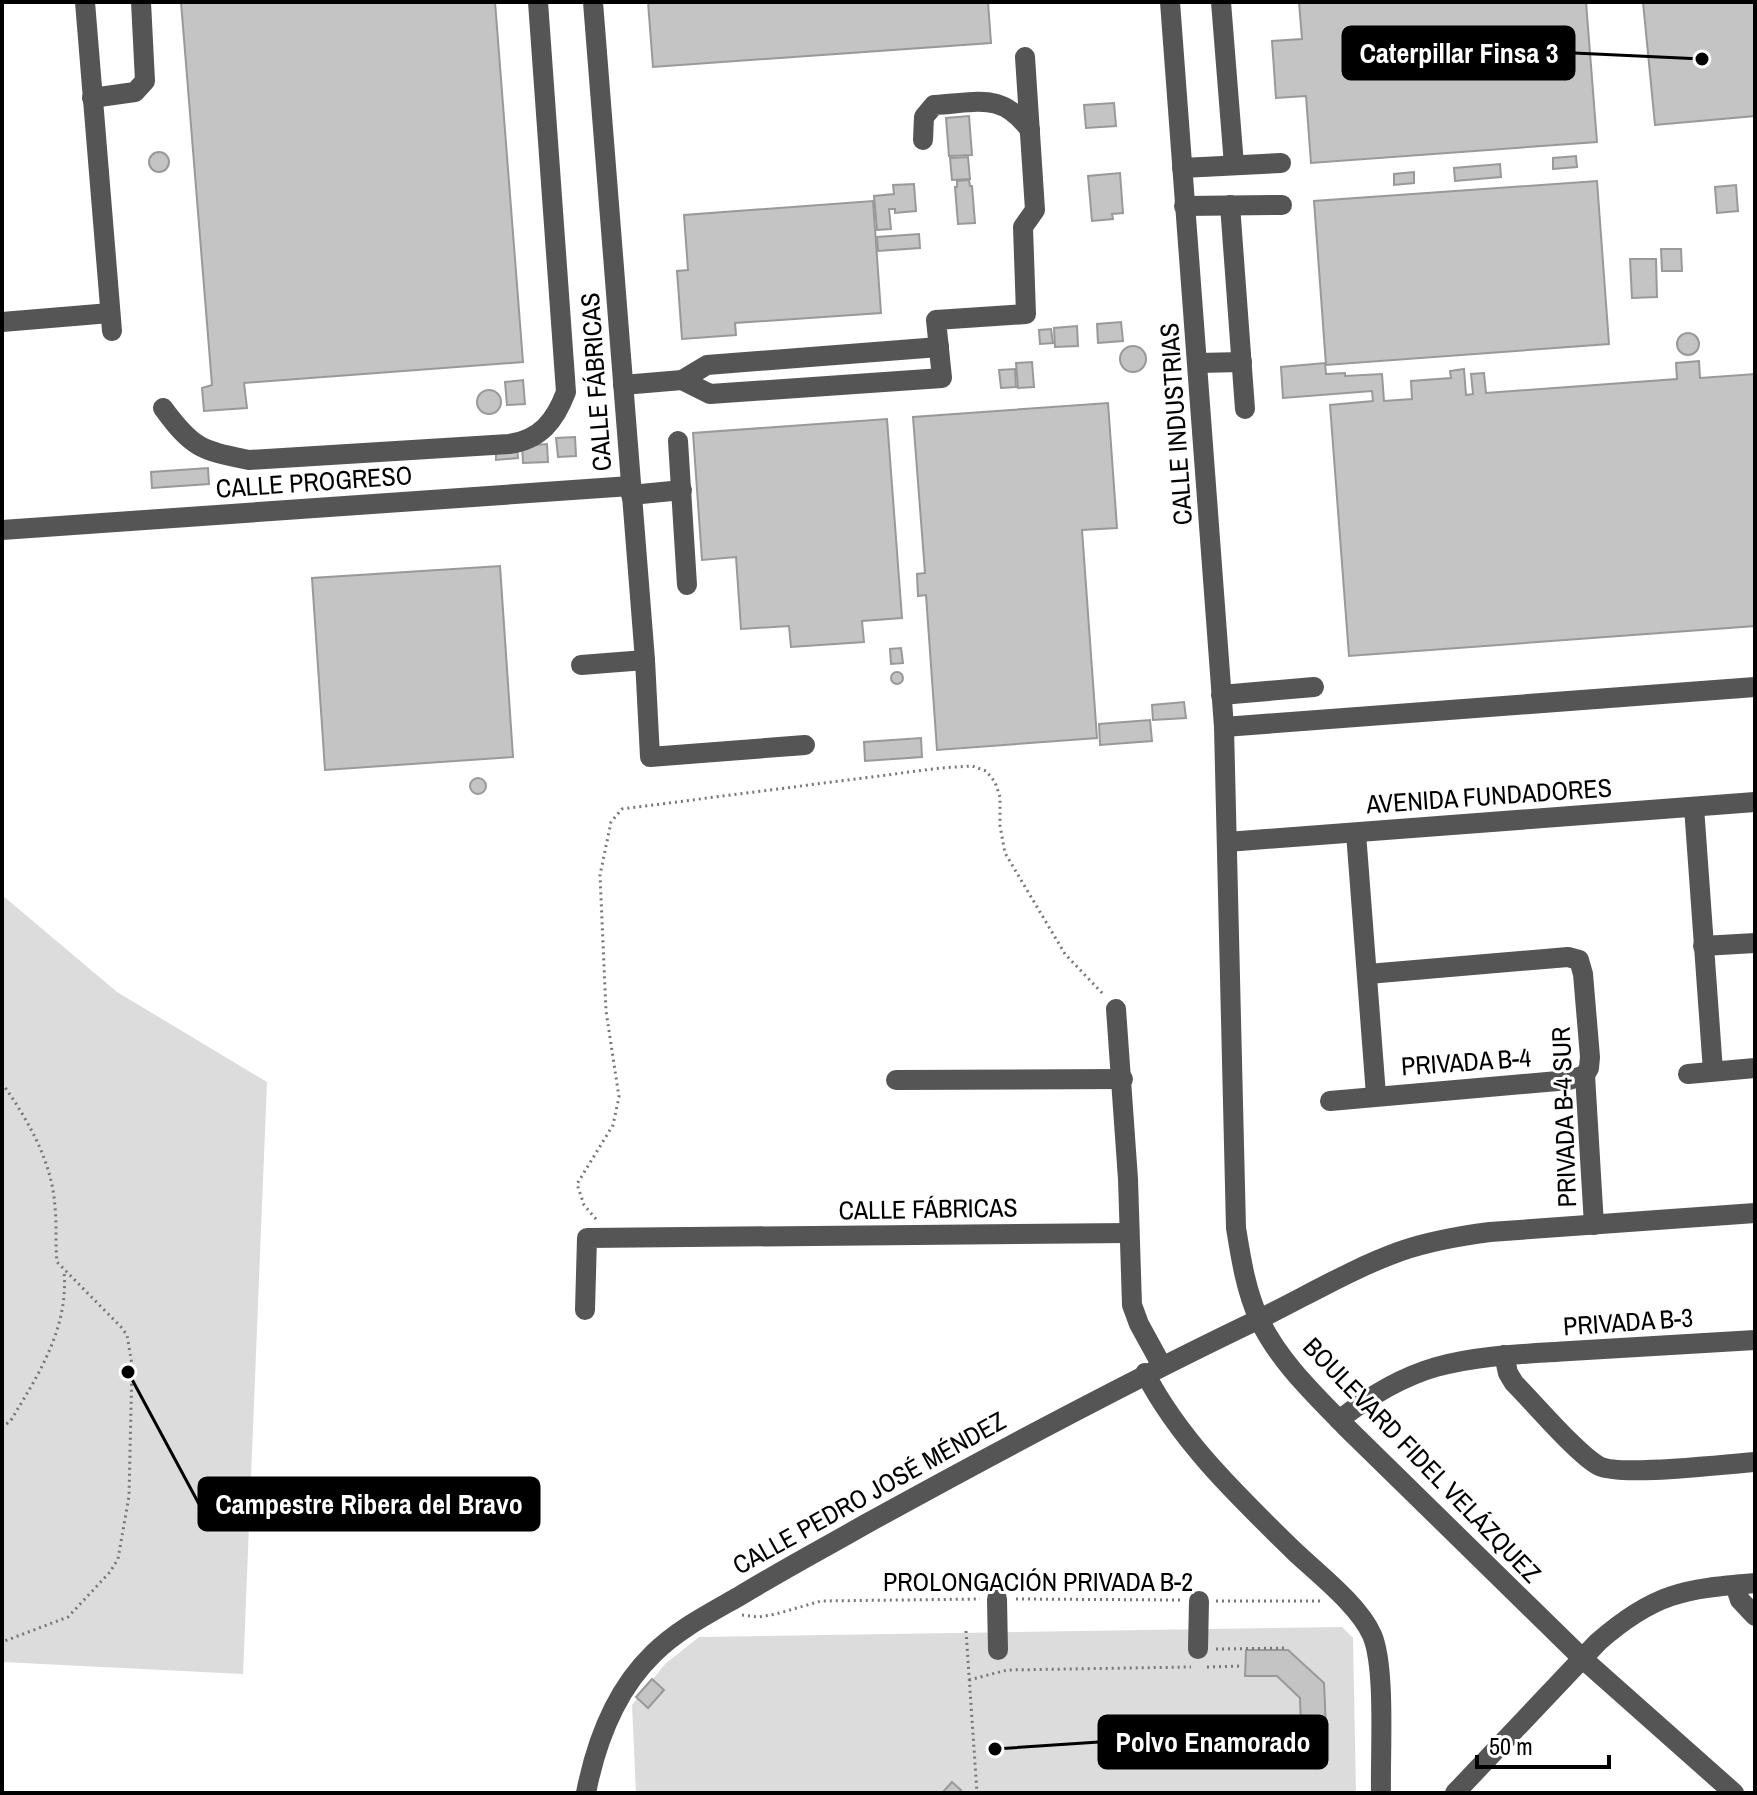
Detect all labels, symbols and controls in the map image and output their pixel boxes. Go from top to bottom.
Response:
callout: Caterpillar Finsa 3 [1343,27,1574,79]
text: Caterpillar Finsa 3 [1359,34,1559,72]
street label: CALLE FÁBRICAS [572,292,619,473]
street label: CALLE INDUSTRIAS [1151,322,1200,526]
street label: CALLE PROGRESO [215,457,413,506]
street label: AVENIDA FUNDADORES [1364,769,1613,822]
street label: PRIVADA B-4 SUR [1543,1026,1584,1208]
street label: PRIVADA B-4 [1400,1040,1532,1083]
street label: CALLE FÁBRICAS [838,1189,1018,1228]
street label: PRIVADA B-3 [1562,1300,1694,1343]
street label: BOULEVARD FIDEL VELÁZQUEZ [1296,1329,1549,1590]
street label: CALLE PEDRO JOSÉ MÉNDEZ [726,1403,1011,1582]
callout: Campestre Ribera del Bravo [199,1478,539,1530]
text: Campestre Ribera del Bravo [215,1485,523,1523]
street label: PROLONGACIÓN PRIVADA B-2 [883,1564,1193,1599]
callout: Polvo Enamorado [1099,1716,1327,1768]
scale bar [1477,1719,1609,1769]
text: Polvo Enamorado [1115,1723,1311,1761]
text: 50 m [1489,1730,1533,1762]

